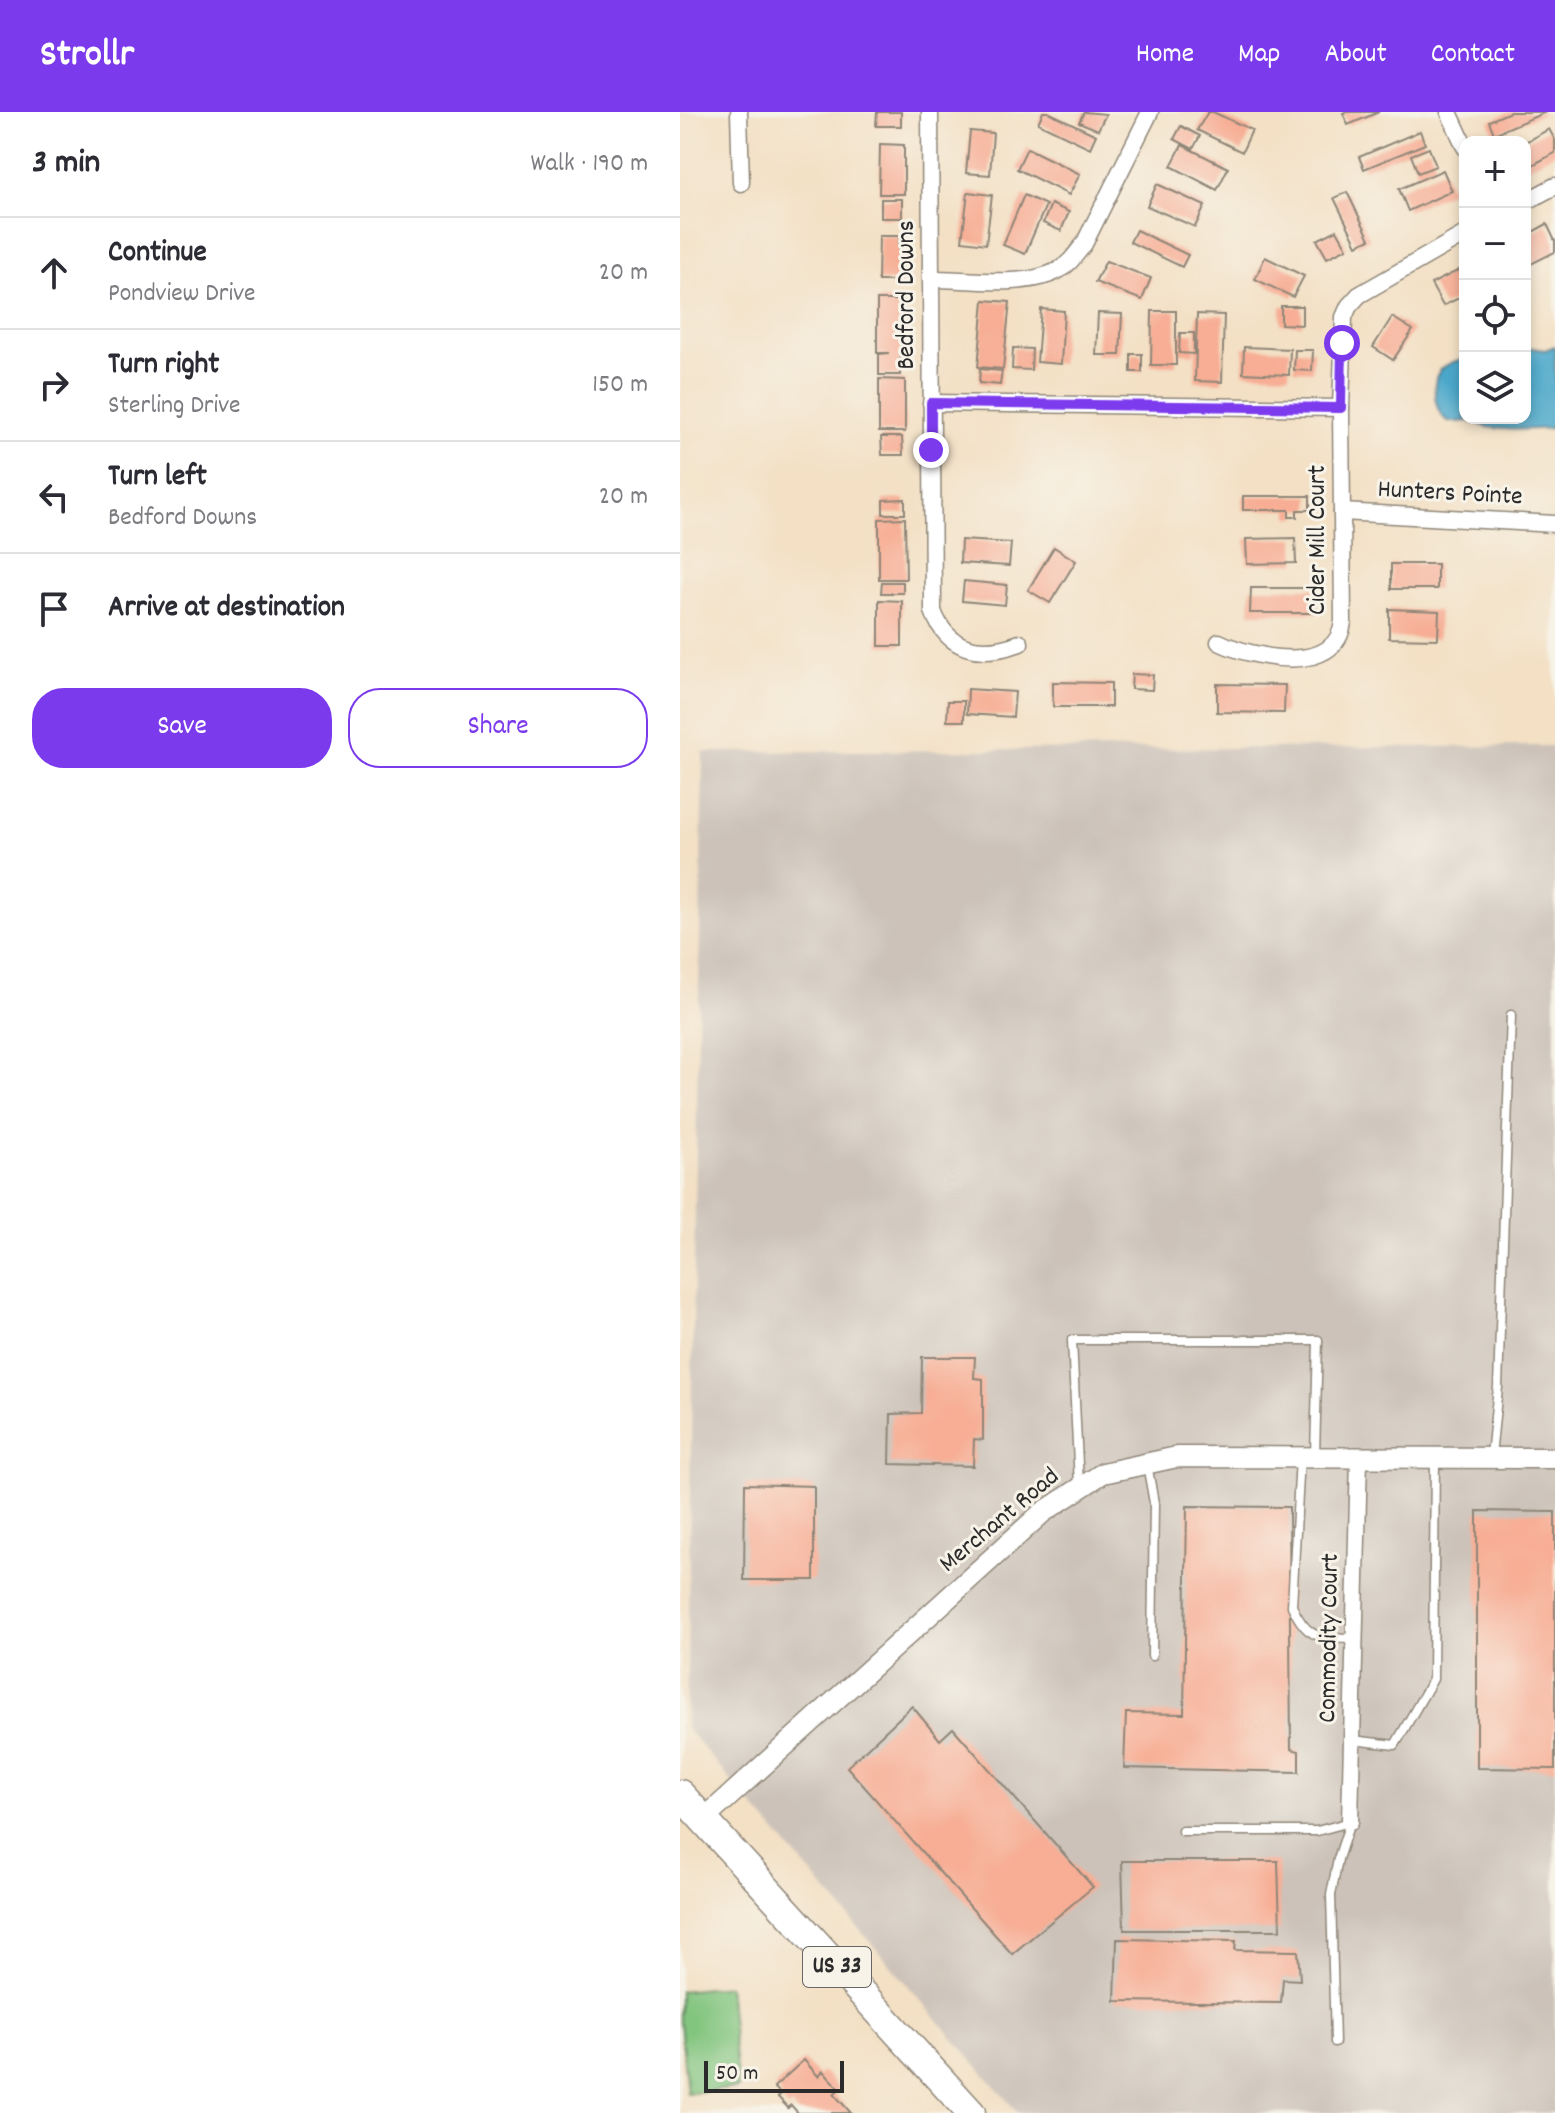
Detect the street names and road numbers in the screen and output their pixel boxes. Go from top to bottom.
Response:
street label: Bedford Downs [889,220,926,370]
street label: Cider Mill Court [1300,465,1337,615]
street label: Hunters Pointe [1376,472,1524,516]
street label: Merchant Road [932,1460,1068,1582]
street label: Commodity Court [1310,1552,1350,1723]
road number: US 33 [803,1947,871,1987]

